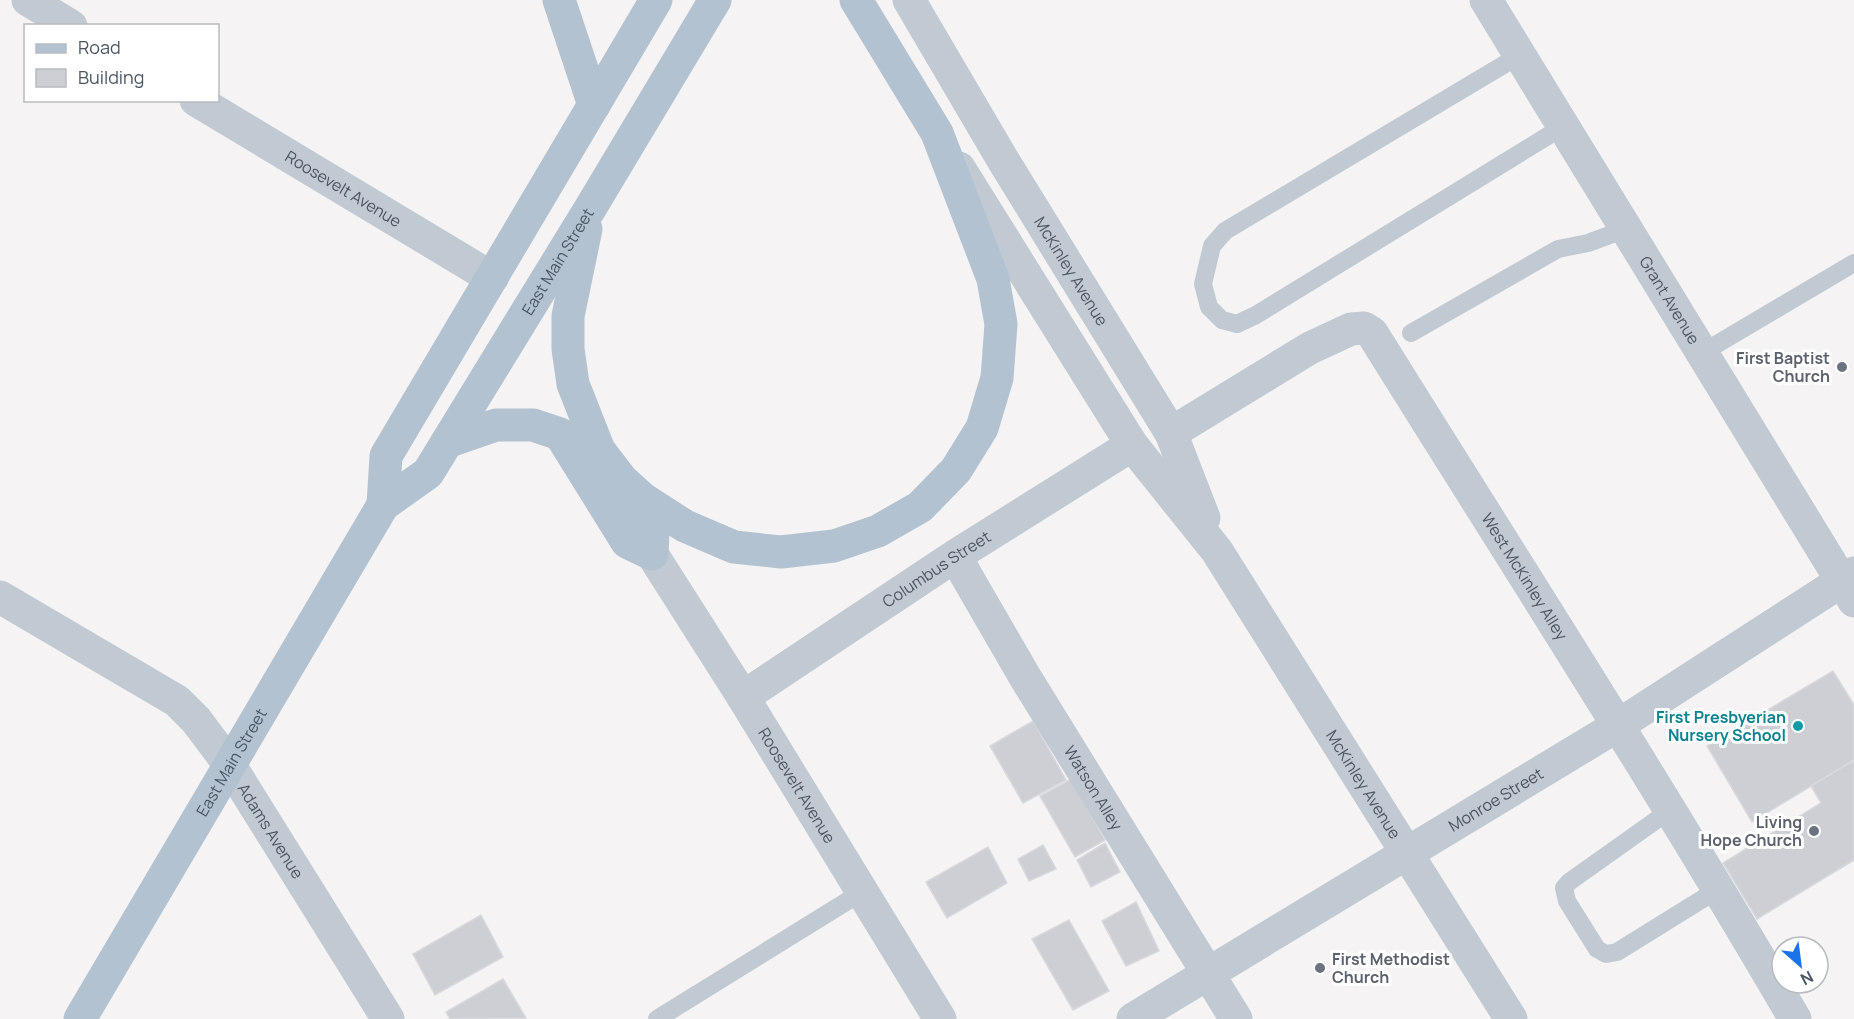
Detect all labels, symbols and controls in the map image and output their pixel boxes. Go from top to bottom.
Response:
legend [24,24,219,102]
text: Road [78,35,121,59]
text: Building [78,65,144,89]
street label: Roosevelt Avenue [281,145,406,232]
street label: East Main Street [516,204,599,319]
street label: McKinley Avenue [1029,212,1113,330]
street label: Grant Avenue [1634,252,1705,348]
place label: First Baptist Church [1736,347,1830,387]
marker: First Baptist Church [1835,360,1849,374]
street label: West McKinley Alley [1476,509,1573,645]
street label: Columbus Street [878,525,995,612]
street label: East Main Street [191,704,272,820]
place label: First Presbyerian Nursery School [1656,706,1786,746]
marker: First Presbyerian Nursery School [1791,719,1805,733]
street label: Roosevelt Avenue [753,723,841,847]
street label: McKinley Avenue [1321,726,1406,843]
street label: Watson Alley [1059,741,1128,835]
street label: Monroe Street [1444,762,1547,837]
street label: Adams Avenue [233,779,309,883]
place label: Living Hope Church [1701,811,1802,851]
marker: Living Hope Church [1807,824,1821,838]
north arrow [1770,935,1830,995]
place label: First Methodist Church [1332,948,1450,988]
marker: First Methodist Church [1313,961,1327,975]
text: N [1797,966,1817,991]

